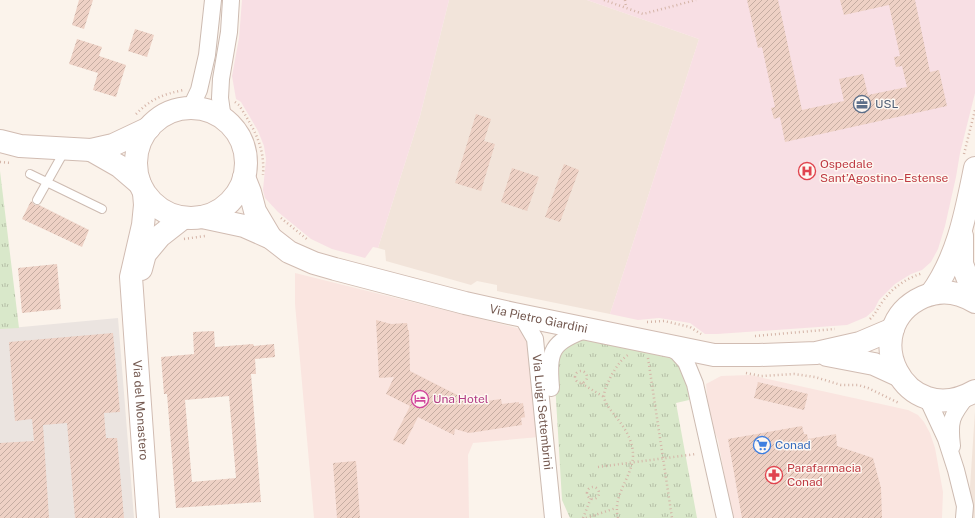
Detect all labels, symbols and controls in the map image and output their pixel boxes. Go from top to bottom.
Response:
office icon: USL [852,94,872,114]
place label: USL [875,97,898,111]
place label: Ospedale Sant’Agostino–Estense [820,157,948,185]
hospital icon: Ospedale Sant’Agostino–Estense [797,161,817,181]
street label: Via Pietro Giardini [488,302,589,336]
street label: Via Luigi Settembrini [530,354,555,471]
street label: Via del Monastero [130,360,151,461]
hotel icon: Una Hotel [410,389,430,409]
place label: Una Hotel [433,392,489,406]
supermarket icon: Conad [752,435,772,455]
place label: Conad [775,438,811,452]
place label: Parafarmacia Conad [787,461,861,489]
pharmacy icon: Parafarmacia Conad [764,465,784,485]

